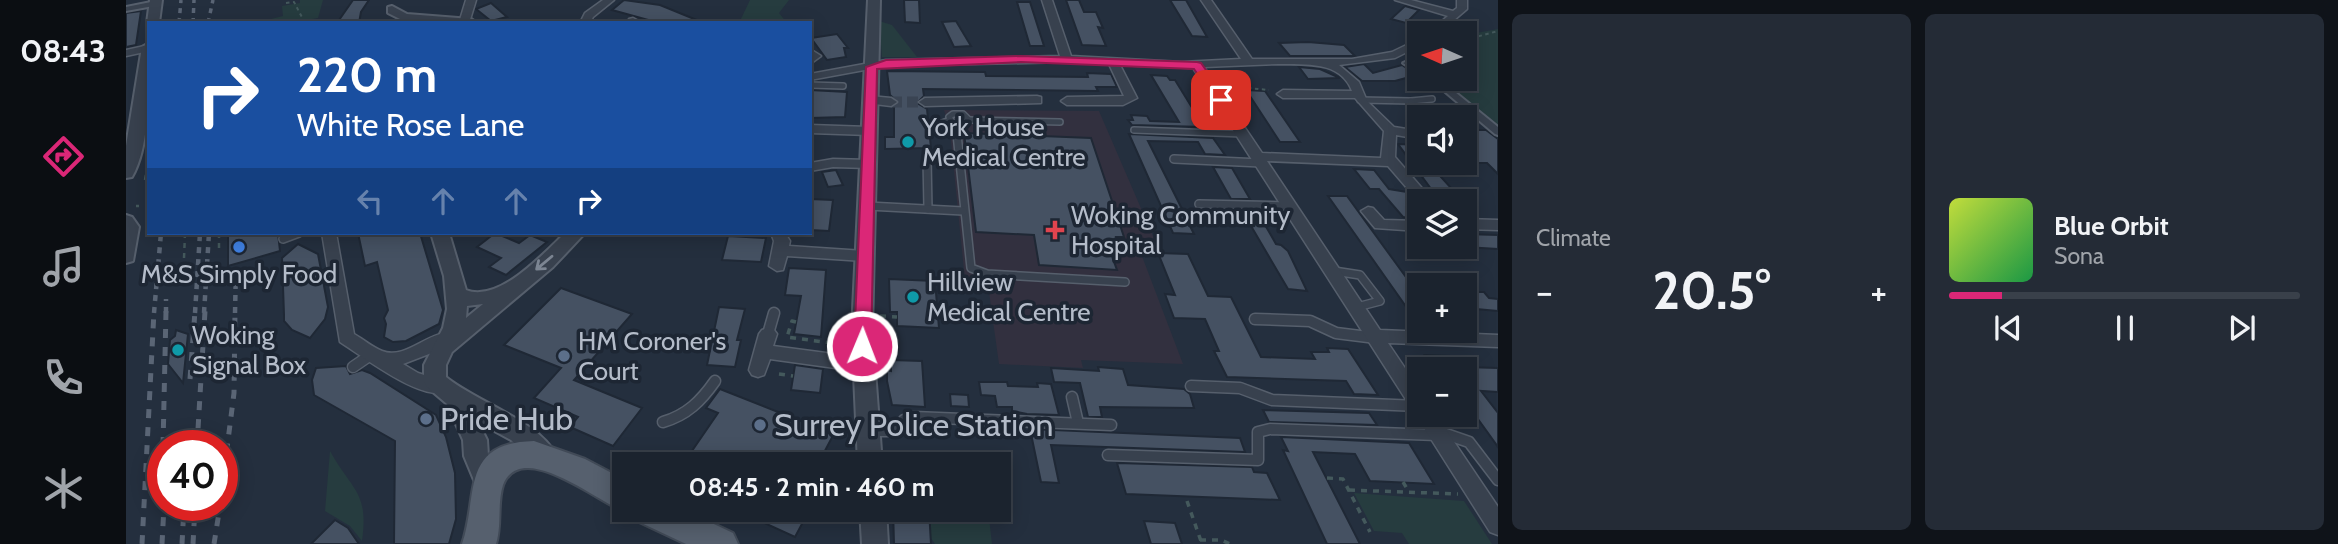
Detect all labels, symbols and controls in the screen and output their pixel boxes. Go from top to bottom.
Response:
north arrow [1407,21,1477,91]
map controls [1407,21,1477,427]
text: 08:43 [20,31,106,70]
text: 220 m [297,45,437,104]
icon: right [182,49,273,140]
pin [1191,70,1251,130]
icon: arrive [1202,81,1240,119]
text: White Rose Lane [297,105,524,144]
button: sound [1407,105,1477,175]
place label: York House Medical Centre [921,111,1086,173]
icon: directions [39,132,88,181]
marker: York House Medical Centre [900,134,916,150]
icon: left [351,182,389,220]
icon: ahead [424,182,462,220]
icon: ahead [497,182,535,220]
icon: right [570,182,608,220]
button: layers [1407,189,1477,259]
place label: Woking Community Hospital [1071,199,1291,261]
text: Blue Orbit [2054,210,2169,242]
marker: Woking Community Hospital [1045,220,1065,240]
text: Climate [1536,224,1611,252]
marker: M&S Simply Food [231,239,247,255]
icon: music [39,242,88,291]
text: Sona [2054,242,2104,270]
one-way arrow [536,255,554,271]
place label: M&S Simply Food [141,258,337,290]
text: 20.5° [1652,259,1771,322]
place label: Hillview Medical Centre [927,266,1091,328]
text: − [1536,268,1553,315]
text: + [1870,268,1887,315]
button: + [1407,273,1477,343]
marker: Hillview Medical Centre [905,289,921,305]
position arrow [825,309,899,383]
icon: previous [1989,309,2027,347]
icon: pause [2106,309,2144,347]
icon: next [2223,309,2261,347]
place label: Woking Signal Box [192,319,307,381]
place label: HM Coroner's Court [578,325,727,387]
marker: Woking Signal Box [170,342,186,358]
marker: HM Coroner's Court [556,348,572,364]
icon: phone [39,353,88,402]
button: − [1407,357,1477,427]
place label: Pride Hub [440,399,573,438]
place label: Surrey Police Station [774,405,1053,444]
marker: Pride Hub [418,411,434,427]
marker: Surrey Police Station [752,417,768,433]
speed limit sign: 40 [147,430,238,521]
icon: climate [39,464,88,513]
text: 08:45 · 2 min · 460 m [689,471,934,503]

